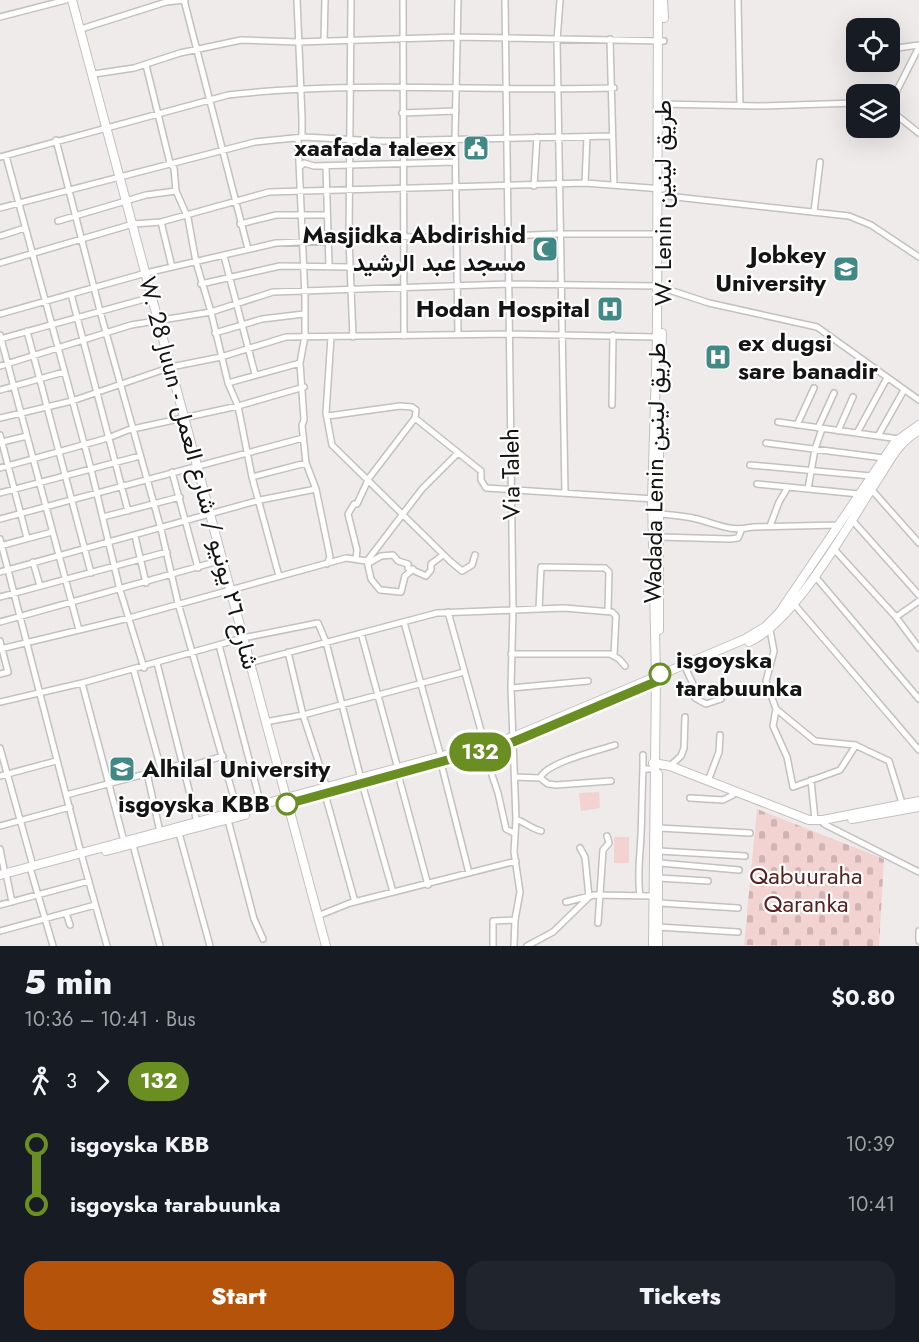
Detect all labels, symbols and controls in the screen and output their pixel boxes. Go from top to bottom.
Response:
map controls [846,18,900,138]
button: locate [846,18,900,72]
button: layers [846,84,900,138]
street label: W. Lenin طريق لينين [645,100,680,306]
place label: xaafada taleex [294,130,456,165]
public building icon: xaafada taleex [461,133,491,163]
place label: Masjidka Abdirishid مسجد عبد الرشيد [302,217,526,280]
mosque icon: Masjidka Abdirishid مسجد عبد الرشيد [530,234,560,264]
place label: Jobkey University [715,237,826,300]
school or university icon: Jobkey University [831,254,861,284]
street label: W. 28 Juun - شارع ٢٦ يونيو / شارع العمل [130,273,269,673]
place label: Hodan Hospital [416,291,590,326]
hospital icon: Hodan Hospital [595,294,625,324]
place label: ex dugsi sare banadir [738,325,878,388]
street label: Wadada Lenin طريق لينين [635,342,674,604]
hospital icon: ex dugsi sare banadir [703,342,733,372]
street label: Via Taleh [492,428,529,520]
place label: isgoyska tarabuunka [676,642,802,705]
marker: isgoyska tarabuunka [649,663,671,685]
line badge: 132 [446,732,514,771]
text: 132 [461,737,499,767]
place label: Alhilal University [141,751,331,786]
school or university icon: Alhilal University [107,754,137,784]
place label: isgoyska KBB [118,786,270,821]
marker: isgoyska KBB [276,793,298,815]
park label: Qabuuraha Qaranka [749,858,863,921]
text: 5 min [24,959,112,1006]
text: $0.80 [831,981,895,1013]
text: 10:36 – 10:41 · Bus [24,1005,196,1034]
icon: walk [24,1065,57,1098]
icon: forward [86,1065,119,1098]
text: 132 [140,1066,177,1096]
text: 3 [66,1067,77,1096]
text: isgoyska KBB [70,1128,209,1160]
text: 10:39 [846,1130,895,1159]
text: isgoyska tarabuunka [70,1188,281,1220]
text: 10:41 [847,1190,895,1219]
button: Start [24,1261,454,1330]
button: Tickets [466,1261,895,1330]

